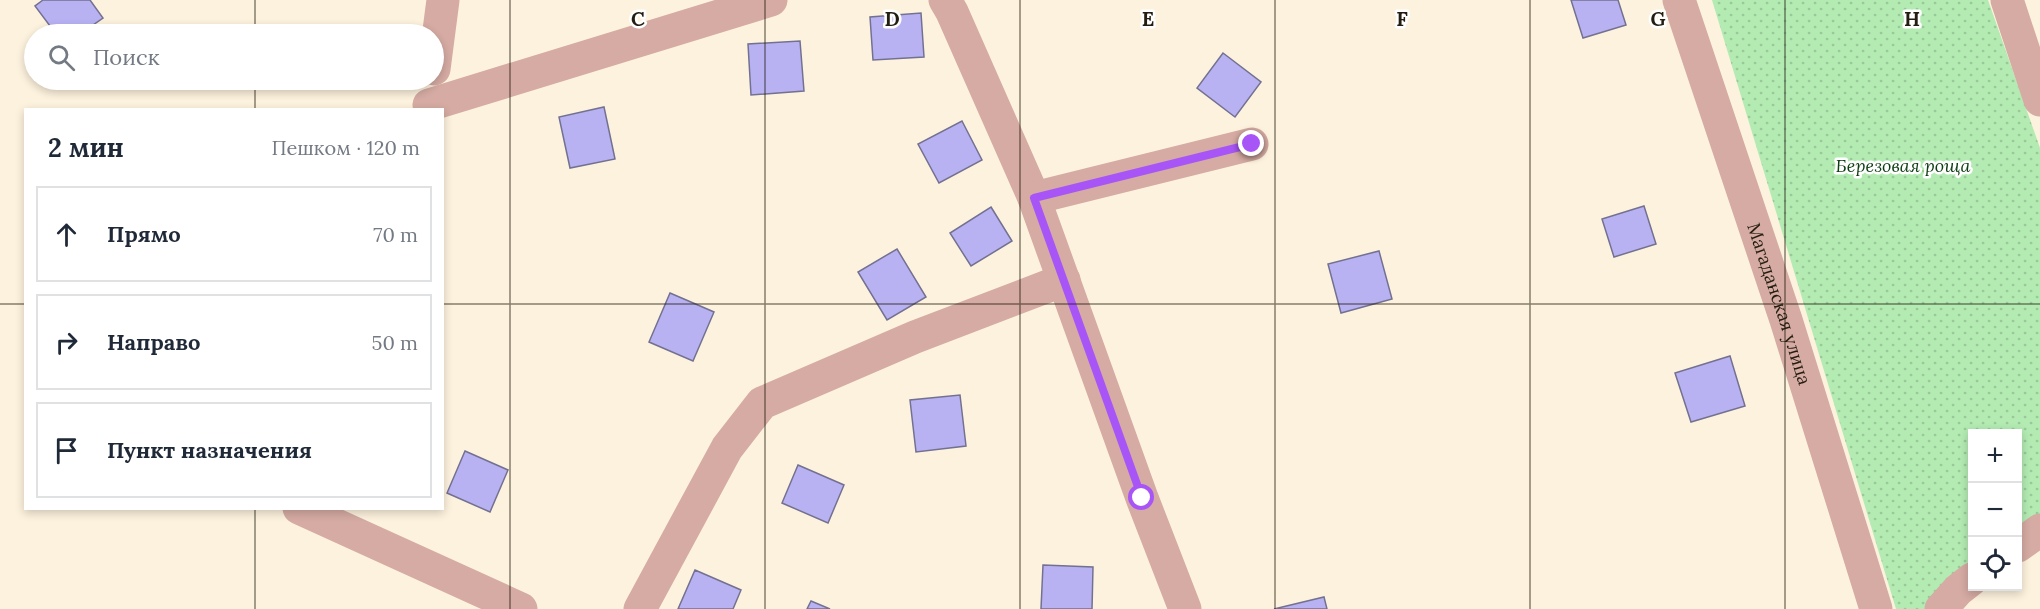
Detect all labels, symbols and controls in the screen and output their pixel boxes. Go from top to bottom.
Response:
text: C [631,6,645,31]
text: D [884,6,900,31]
text: E [1142,6,1154,31]
text: F [1396,6,1408,31]
text: G [1650,6,1666,31]
text: H [1904,6,1920,31]
search box [24,24,444,90]
icon: search [45,41,78,74]
text: Поиск [93,43,159,71]
route end [1238,130,1264,156]
text: 2 мин [48,131,124,164]
text: Пешком · 120 m [272,135,420,160]
park label: Березовая роща [1836,154,1971,177]
icon: ahead [50,218,83,251]
text: Прямо [107,220,181,248]
street label: Магаданская улица [1743,220,1817,387]
text: 70 m [373,222,418,247]
icon: right [50,326,83,359]
text: Направо [107,328,201,356]
text: 50 m [372,330,418,355]
map controls [1968,429,2022,591]
button: + [1968,429,2022,483]
icon: arrive [50,434,83,467]
text: Пункт назначения [107,436,312,464]
button: − [1968,483,2022,537]
route start [1128,484,1154,510]
button: locate [1968,537,2022,591]

